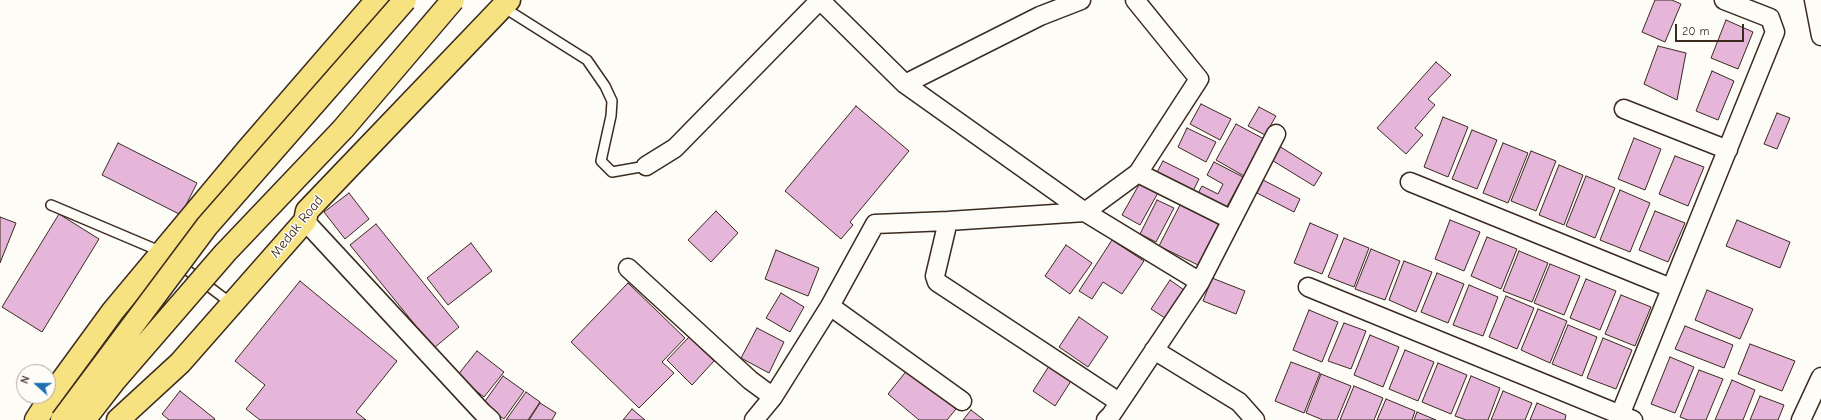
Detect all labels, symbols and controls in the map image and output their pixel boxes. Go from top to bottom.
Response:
scale bar [1677,16,1746,42]
text: 20 m [1682,24,1710,38]
street label: Medak Road [267,193,327,261]
north arrow [16,364,56,404]
text: N [18,374,33,386]

